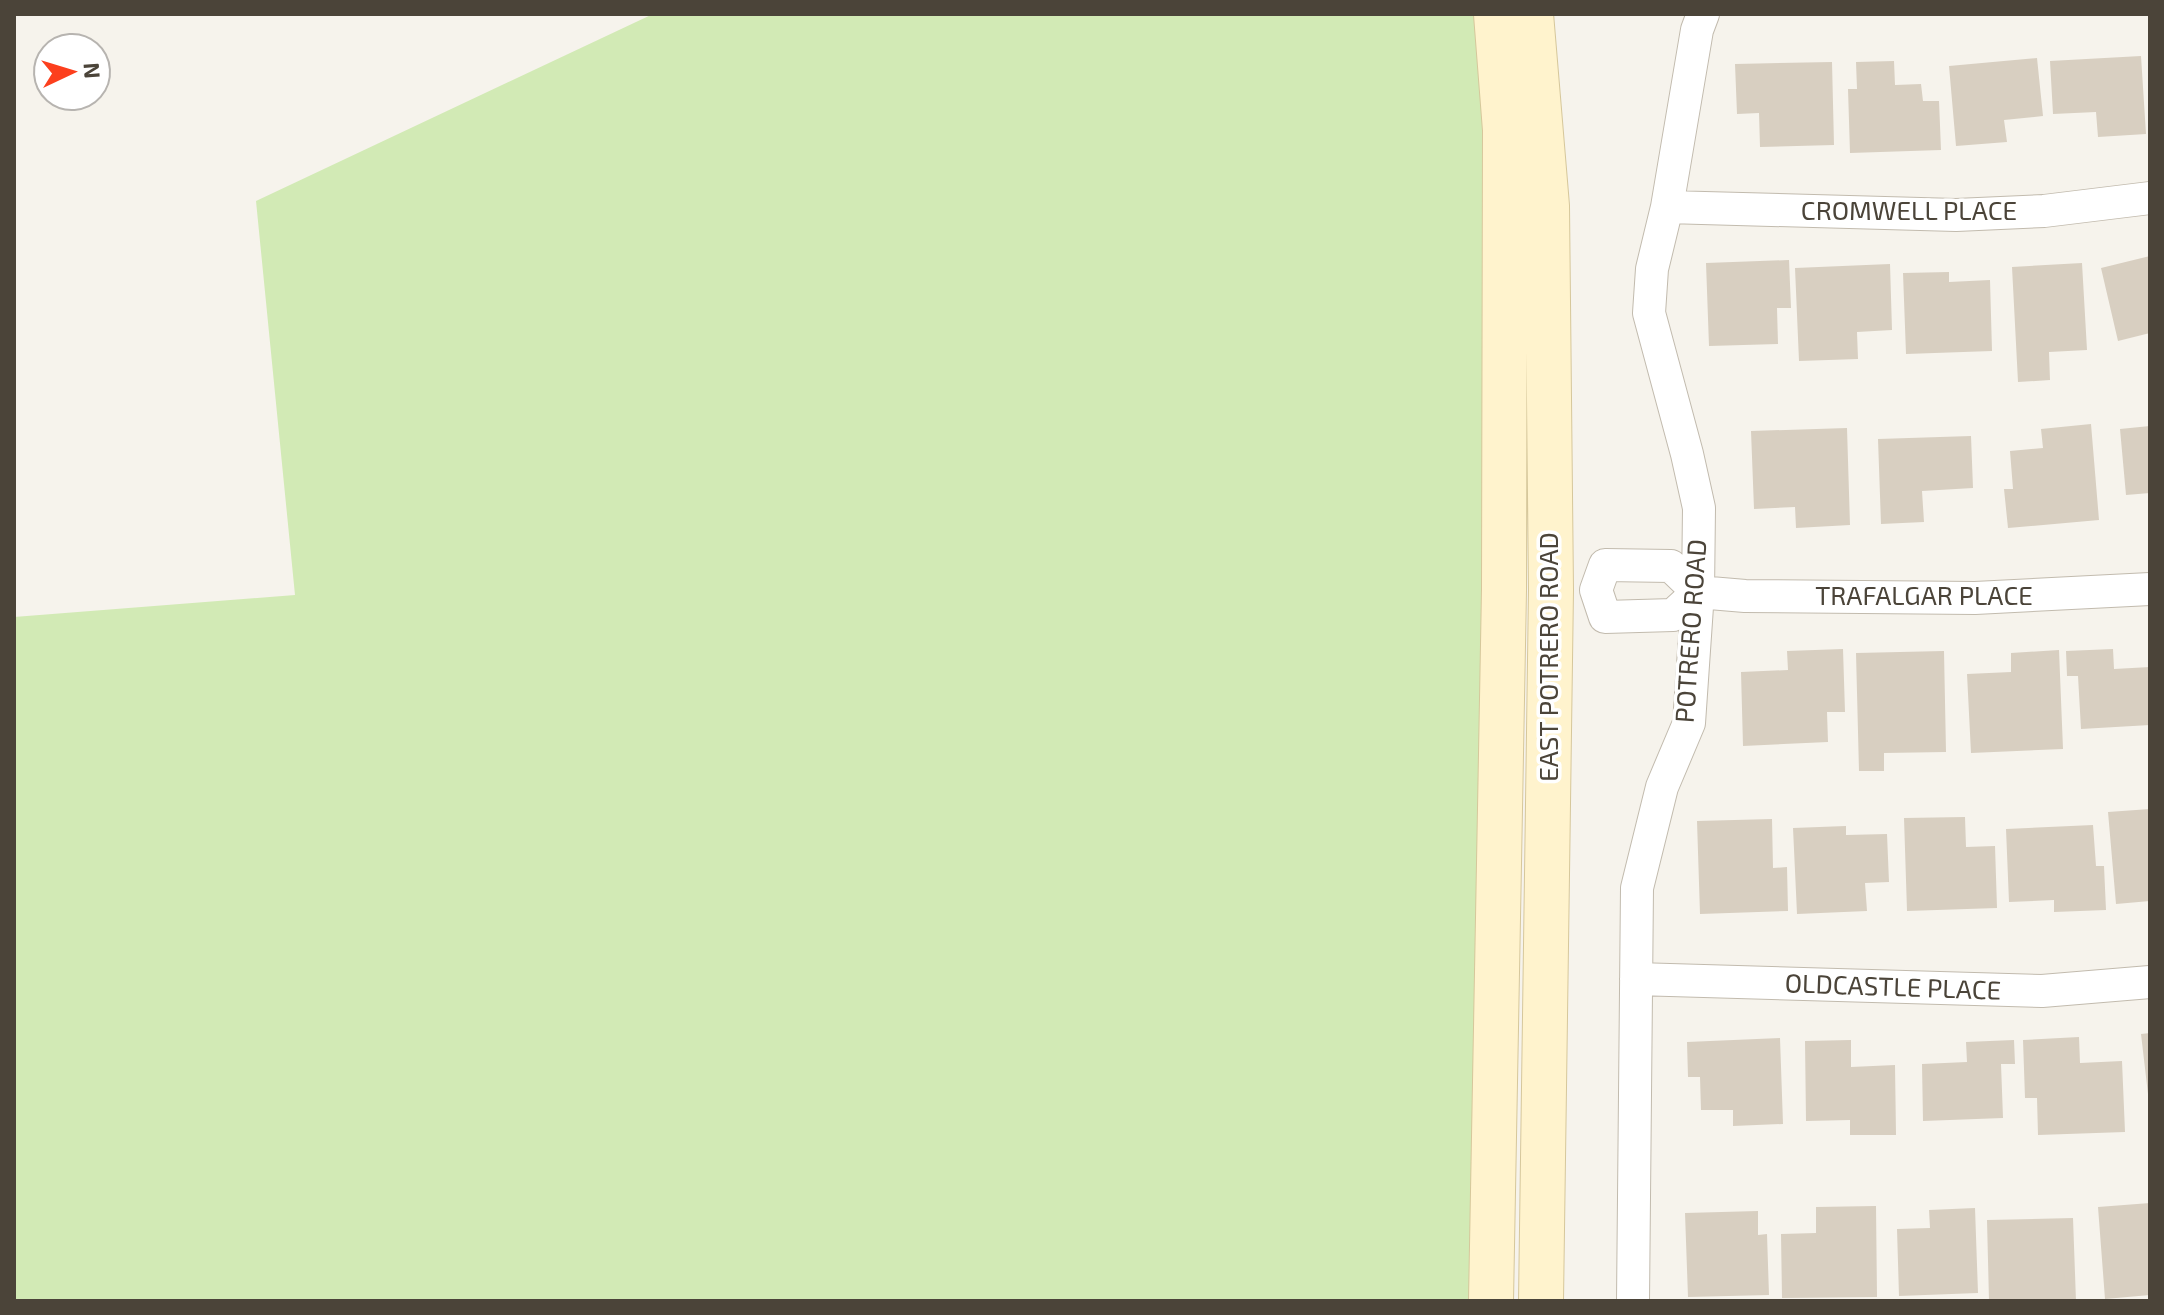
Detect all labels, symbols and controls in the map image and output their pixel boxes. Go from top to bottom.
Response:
north arrow [32,32,112,112]
text: N [79,62,106,79]
street label: CROMWELL PLACE [1801,194,2017,225]
street label: EAST POTRERO ROAD [1532,532,1563,782]
street label: POTRERO ROAD [1668,538,1711,724]
street label: TRAFALGAR PLACE [1815,579,2033,610]
street label: OLDCASTLE PLACE [1784,966,2002,1005]

